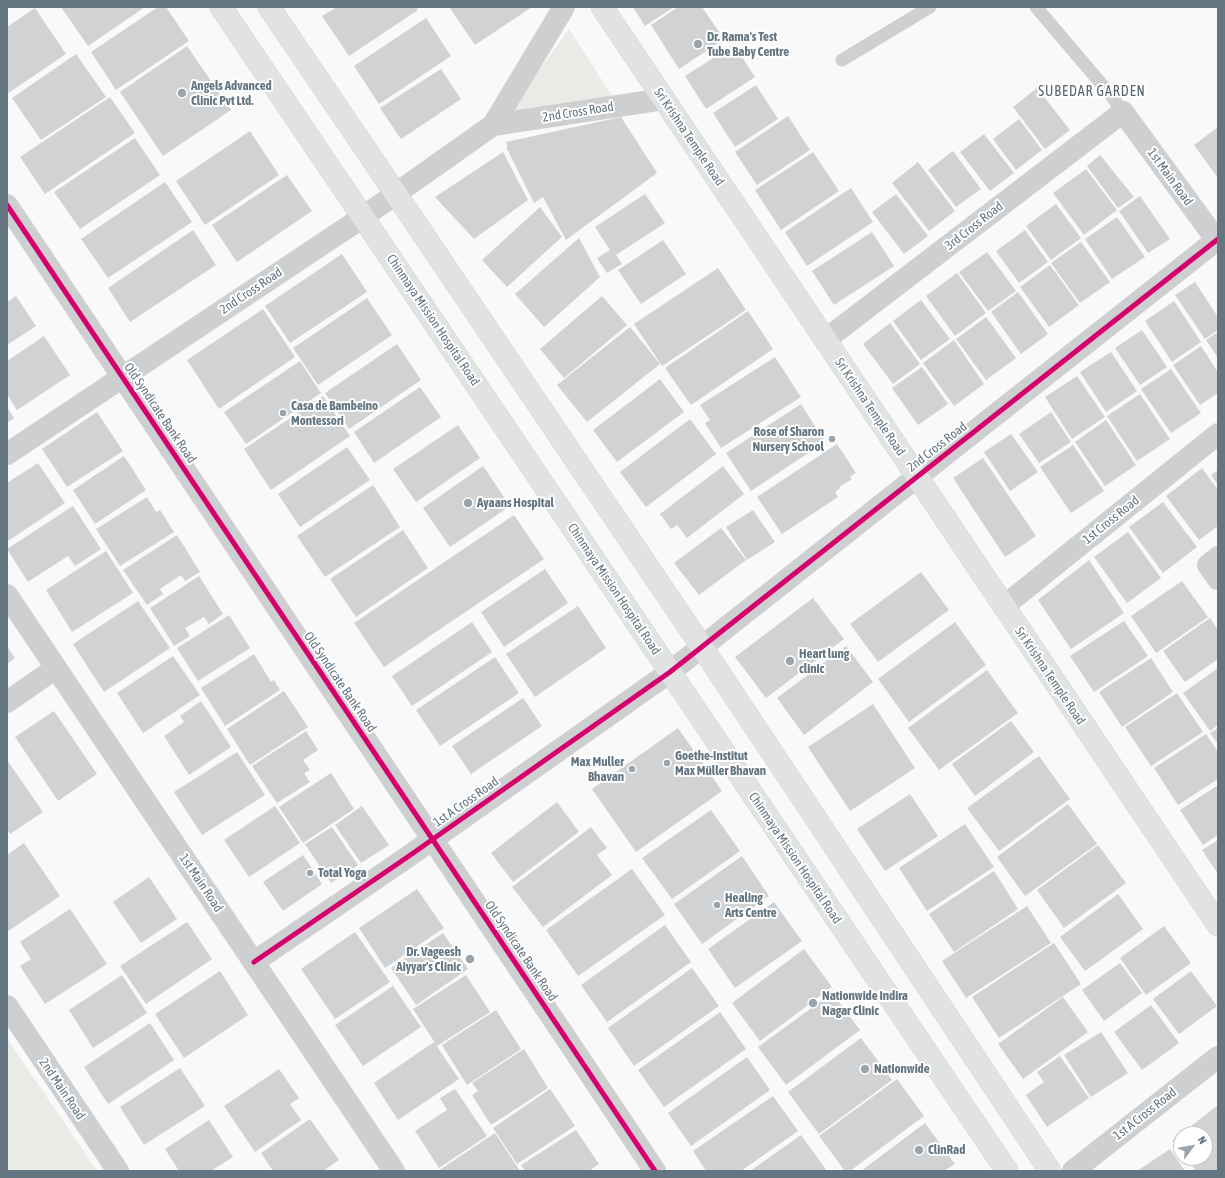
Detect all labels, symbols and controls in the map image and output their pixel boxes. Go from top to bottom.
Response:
place label: Dr. Rama's Test Tube Baby Centre [707,29,789,60]
marker: Dr. Rama's Test Tube Baby Centre [692,38,704,50]
place label: Angels Advanced Clinic Pvt Ltd. [191,78,272,109]
district label: SUBEDAR GARDEN [1038,84,1146,100]
street label: Sri Krishna Temple Road [651,85,727,189]
marker: Angels Advanced Clinic Pvt Ltd. [176,87,188,99]
street label: 2nd Cross Road [541,99,615,125]
street label: 1st Main Road [1144,145,1196,209]
street label: 3rd Cross Road [942,198,1006,254]
street label: Chinmaya Mission Hospital Road [383,251,483,389]
street label: 2nd Cross Road [217,264,285,318]
street label: Sri Krishna Temple Road [832,355,908,459]
street label: Old Syndicate Bank Road [121,360,199,466]
place label: Casa de Bambeino Montessori [291,398,378,429]
marker: Casa de Bambeino Montessori [278,408,288,418]
street label: 2nd Cross Road [904,419,970,475]
place label: Rose of Sharon Nursery School [753,424,824,455]
marker: Rose of Sharon Nursery School [827,434,837,444]
street label: 1st Cross Road [1080,493,1142,547]
place label: Ayaans Hospital [477,495,554,511]
marker: Ayaans Hospital [462,497,474,509]
street label: Chinmaya Mission Hospital Road [564,520,664,658]
street label: Sri Krishna Temple Road [1012,624,1088,728]
street label: Old Syndicate Bank Road [301,629,379,735]
place label: Heart lung clinic [799,646,849,677]
marker: Heart lung clinic [784,655,796,667]
place label: Goethe-Institut Max Müller Bhavan [675,748,766,779]
place label: Max Muller Bhavan [571,754,624,785]
marker: Goethe-Institut Max Müller Bhavan [662,758,672,768]
marker: Max Muller Bhavan [627,764,637,774]
street label: 1st A Cross Road [430,774,502,830]
street label: Chinmaya Mission Hospital Road [745,789,845,927]
street label: 1st Main Road [176,851,226,915]
place label: Total Yoga [318,865,367,881]
marker: Total Yoga [305,868,315,878]
place label: Healing Arts Centre [725,890,777,921]
street label: Old Syndicate Bank Road [482,898,560,1004]
marker: Healing Arts Centre [712,900,722,910]
place label: Dr. Vageesh Aiyyar's Clinic [396,944,461,975]
marker: Dr. Vageesh Aiyyar's Clinic [464,953,476,965]
place label: Nationwide Indira Nagar Clinic [822,988,908,1019]
marker: Nationwide Indira Nagar Clinic [807,997,819,1009]
street label: 2nd Main Road [36,1055,88,1123]
place label: Nationwide [874,1061,930,1077]
marker: Nationwide [859,1063,871,1075]
street label: 1st A Cross Road [1110,1084,1180,1144]
north arrow [1173,1126,1213,1166]
text: N [1196,1134,1209,1146]
place label: ClinRad [928,1142,965,1158]
marker: ClinRad [913,1144,925,1156]

